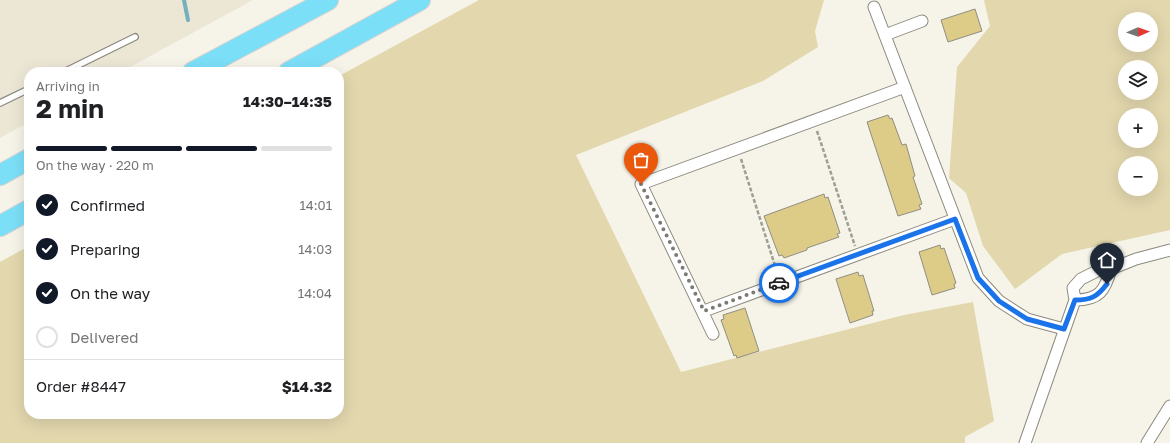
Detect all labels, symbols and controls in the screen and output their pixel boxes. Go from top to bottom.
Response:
north arrow [1118,12,1158,52]
map controls [1118,12,1158,196]
button: layers [1118,60,1158,100]
text: Arriving in [36,78,100,94]
text: 14:30–14:35 [243,92,332,110]
text: 2 min [36,93,104,124]
button: + [1118,108,1158,148]
pin [624,143,658,184]
icon: bag [630,149,652,171]
button: − [1118,156,1158,196]
text: On the way · 220 m [36,157,154,173]
icon: check [36,194,58,216]
text: Confirmed [70,196,145,214]
text: 14:01 [299,197,332,213]
icon: check [36,238,58,260]
text: Preparing [70,240,140,258]
text: 14:03 [298,241,332,257]
pin [1090,243,1124,284]
icon: home [1096,249,1118,271]
courier [759,263,799,303]
icon: car [768,272,790,294]
icon: check [36,282,58,304]
text: On the way [70,284,150,302]
text: 14:04 [298,285,332,301]
text: Delivered [70,328,138,346]
text: Order #8447 [36,377,126,395]
text: $14.32 [282,377,332,395]

